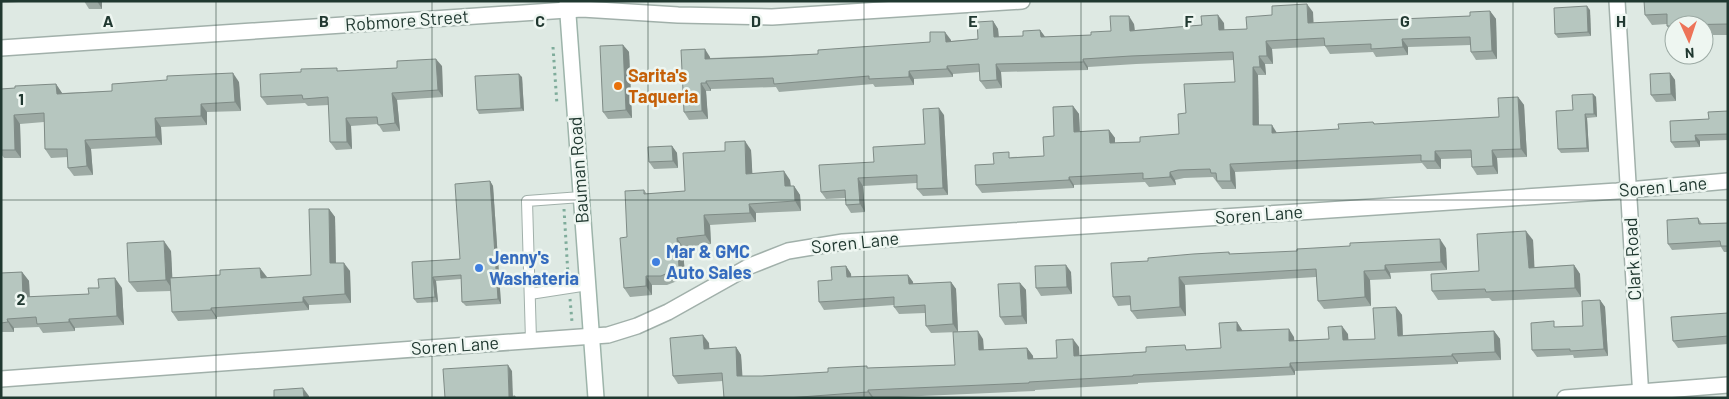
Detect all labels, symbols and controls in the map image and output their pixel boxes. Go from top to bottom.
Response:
street label: Robmore Street [344,5,470,35]
text: A [103,11,114,30]
text: B [319,11,329,30]
text: C [535,11,545,30]
text: D [751,11,761,30]
text: E [968,11,978,30]
text: F [1185,11,1194,30]
text: G [1400,11,1410,30]
text: H [1616,11,1626,30]
north arrow [1664,15,1714,65]
text: N [1685,45,1695,62]
place label: Sarita's Taqueria [628,64,698,107]
marker: Sarita's Taqueria [612,80,624,92]
text: 1 [18,89,24,108]
street label: Bauman Road [563,116,593,224]
street label: Soren Lane [1618,171,1708,201]
street label: Soren Lane [1214,200,1304,228]
street label: Clark Road [1619,217,1645,301]
street label: Soren Lane [810,226,900,258]
place label: Mar & GMC Auto Sales [666,240,751,283]
place label: Jenny's Washateria [489,246,579,289]
marker: Mar & GMC Auto Sales [650,256,662,268]
marker: Jenny's Washateria [473,262,485,274]
text: 2 [17,289,26,308]
street label: Soren Lane [410,331,500,359]

